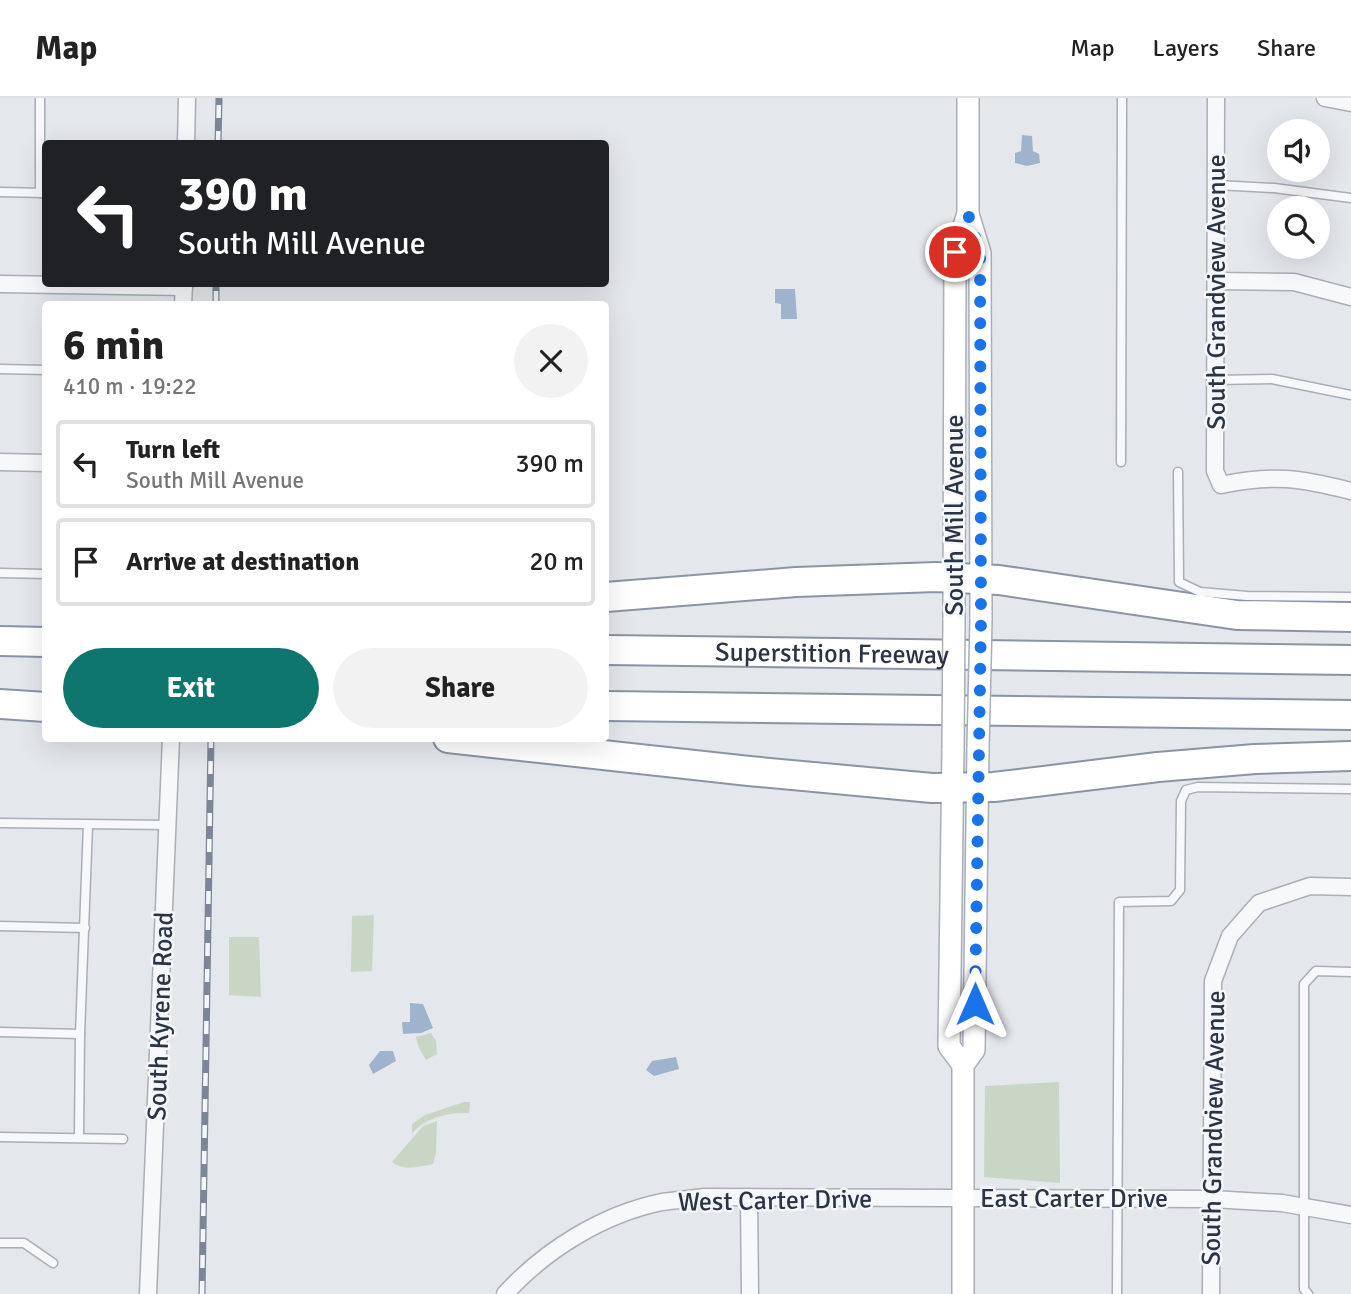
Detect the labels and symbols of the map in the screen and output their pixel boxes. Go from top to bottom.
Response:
street label: South Grandview Avenue [1201,154,1233,430]
pin [925,222,985,282]
street label: South Mill Avenue [939,414,971,616]
street label: Superstition Freeway [715,636,949,672]
street label: South Kyrene Road [141,911,181,1121]
position arrow [938,967,1012,1041]
street label: South Grandview Avenue [1196,990,1232,1266]
street label: West Carter Drive [678,1183,872,1219]
street label: East Carter Drive [980,1183,1168,1215]

